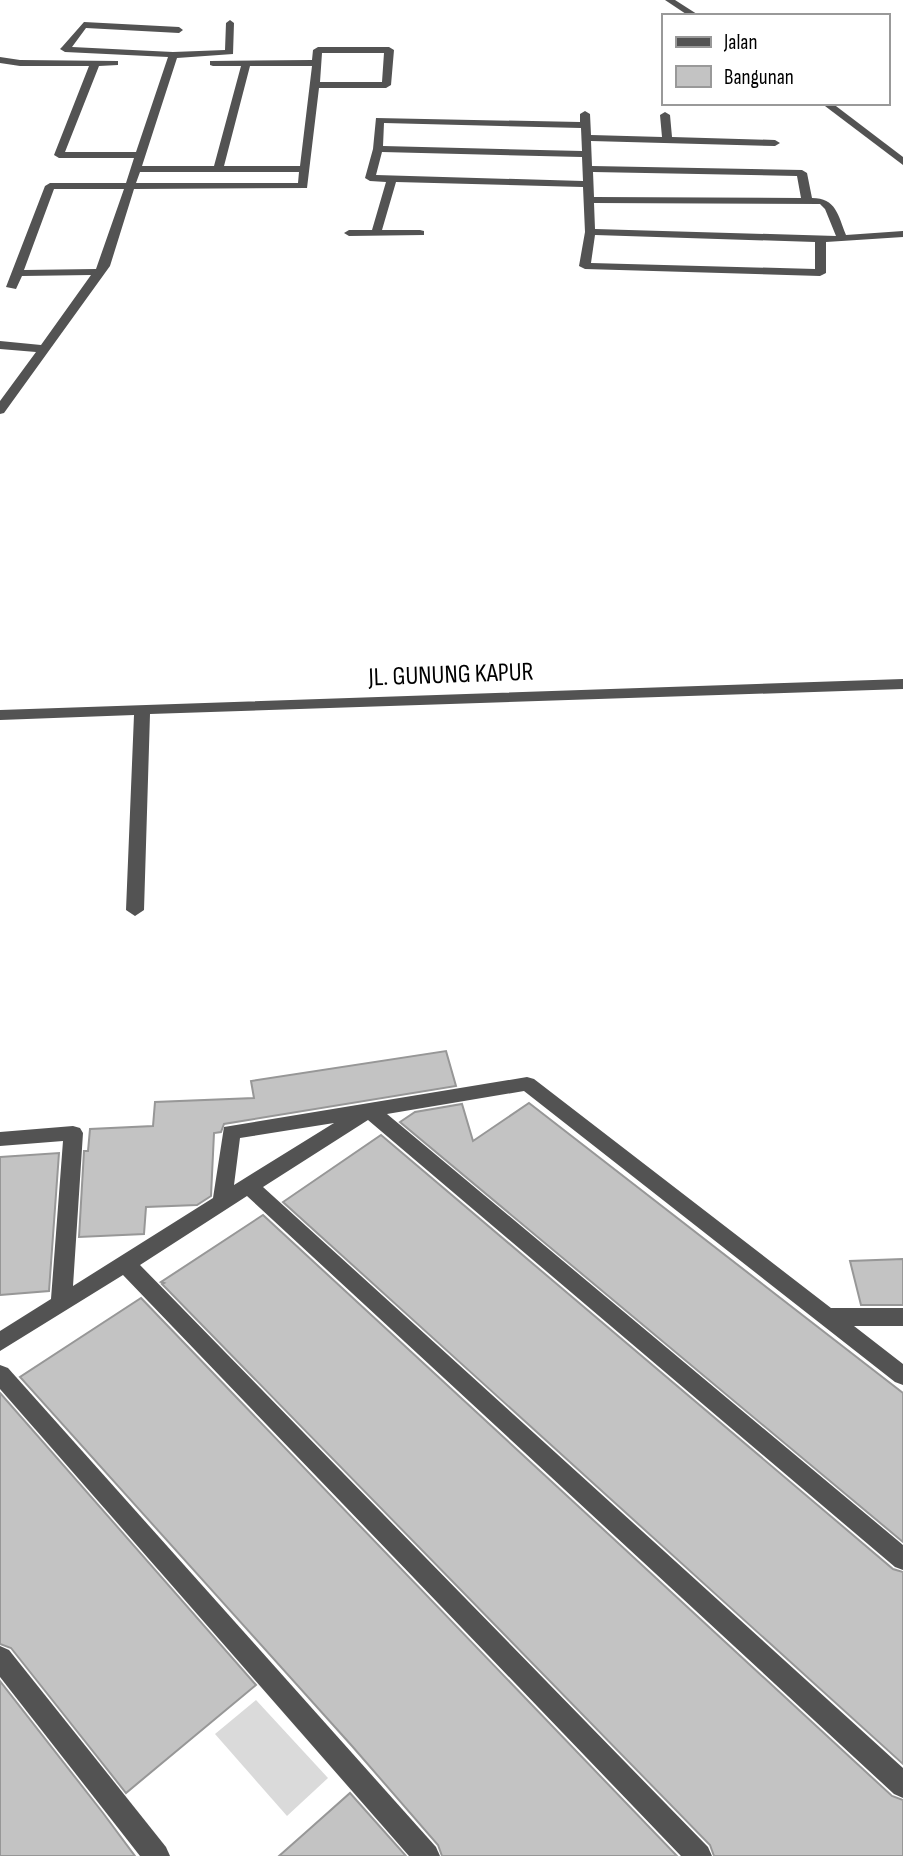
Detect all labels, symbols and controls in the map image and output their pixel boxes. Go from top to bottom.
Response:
legend [662,14,889,105]
text: Jalan [723,30,757,55]
text: Bangunan [724,65,794,90]
street label: JL. GUNUNG KAPUR [367,657,534,693]

